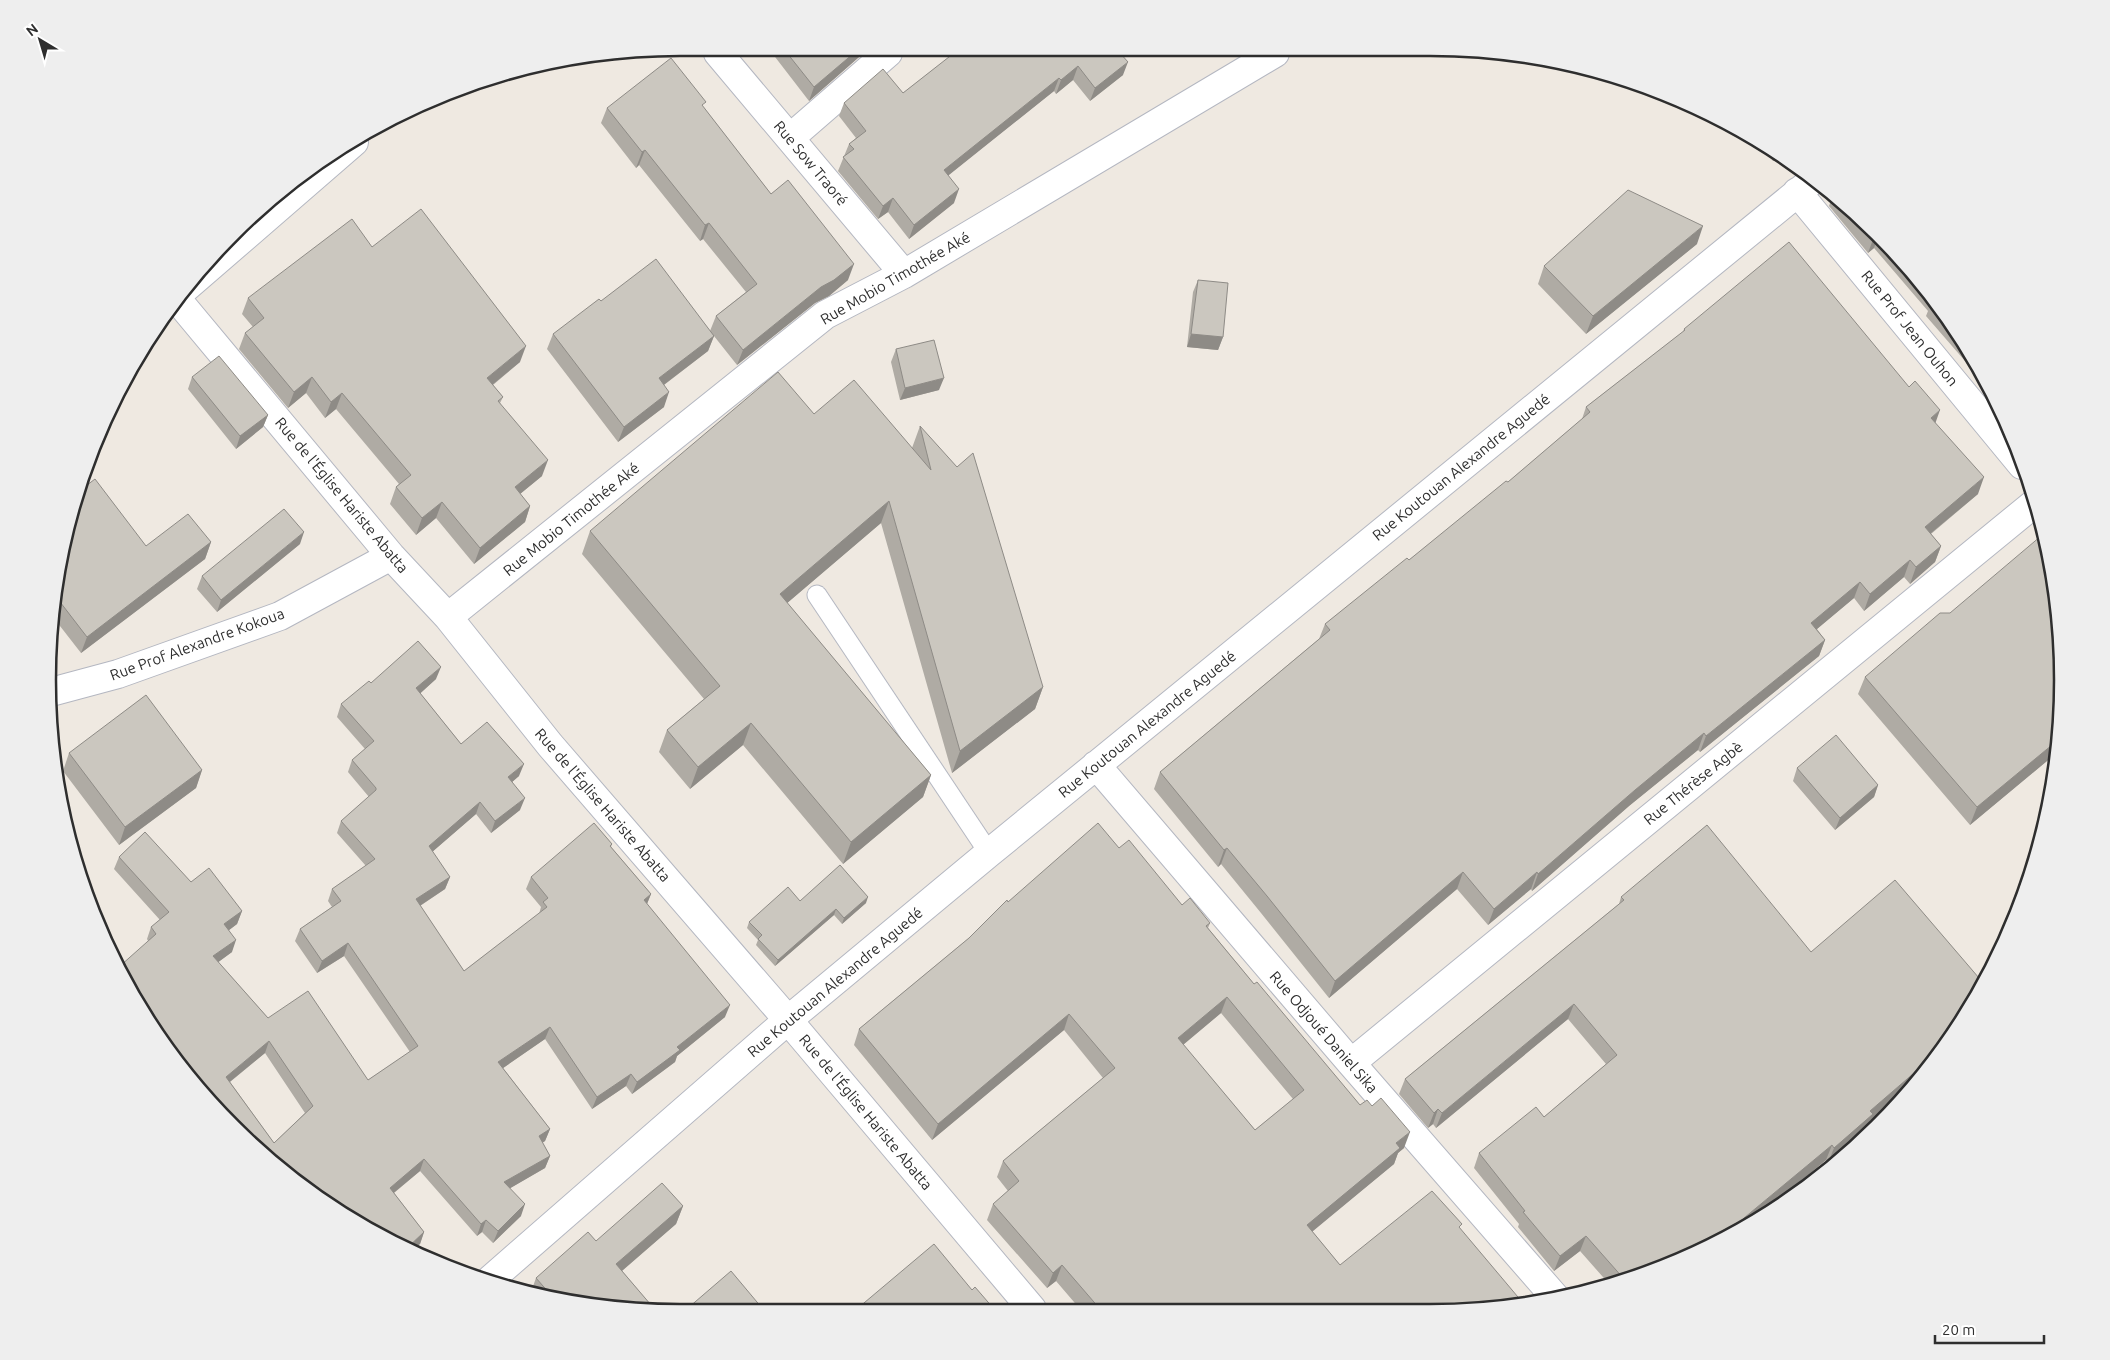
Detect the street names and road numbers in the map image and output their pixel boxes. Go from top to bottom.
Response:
street label: Rue Sow Traoré [771,117,851,209]
street label: Rue Mobio Timothée Aké [817,228,973,328]
street label: Rue Prof Jean Ouhon [1858,267,1962,389]
street label: Rue Koutouan Alexandre Aguedé [1369,390,1553,544]
street label: Rue de l'Église Hariste Abatta [272,414,412,576]
street label: Rue Mobio Timothée Aké [500,459,642,579]
street label: Rue Prof Alexandre Kokoua [108,605,286,683]
street label: Rue Koutouan Alexandre Aguedé [1055,647,1239,801]
street label: Rue de l'Église Hariste Abatta [532,725,674,885]
street label: Rue Thérèse Agbè [1640,738,1746,828]
street label: Rue Koutouan Alexandre Aguedé [744,904,926,1060]
street label: Rue Odjoué Daniel Sika [1267,968,1381,1096]
street label: Rue de l'Église Hariste Abatta [796,1031,936,1193]

